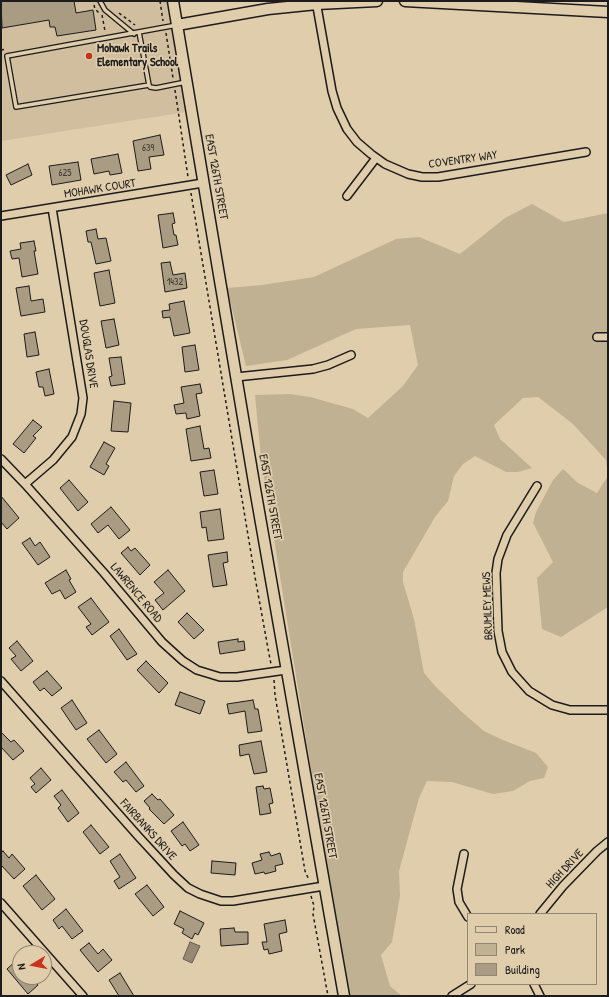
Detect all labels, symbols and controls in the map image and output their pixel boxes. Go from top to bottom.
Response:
place label: Mohawk Trails Elementary School [97,42,178,70]
marker: Mohawk Trails Elementary School [84,51,94,61]
street label: EAST 126TH STREET [201,133,231,221]
house number: 639 [142,142,154,154]
street label: COVENTRY WAY [428,148,498,172]
house number: 625 [59,167,71,179]
street label: MOHAWK COURT [63,176,137,202]
house number: 1432 [167,276,183,288]
street label: DOUGLAS DRIVE [75,319,101,389]
street label: EAST 126TH STREET [255,453,285,541]
street label: LAWRENCE ROAD [107,560,165,626]
street label: BRUMLEY MEWS [480,572,496,640]
street label: EAST 126TH STREET [310,772,340,860]
street label: FAIRBANKS DRIVE [117,796,179,864]
street label: HIGH DRIVE [543,846,587,892]
legend [467,913,597,985]
text: Road [505,921,525,938]
text: Park [505,941,525,958]
north arrow [12,945,52,985]
text: Building [505,961,540,978]
text: N [14,963,29,971]

